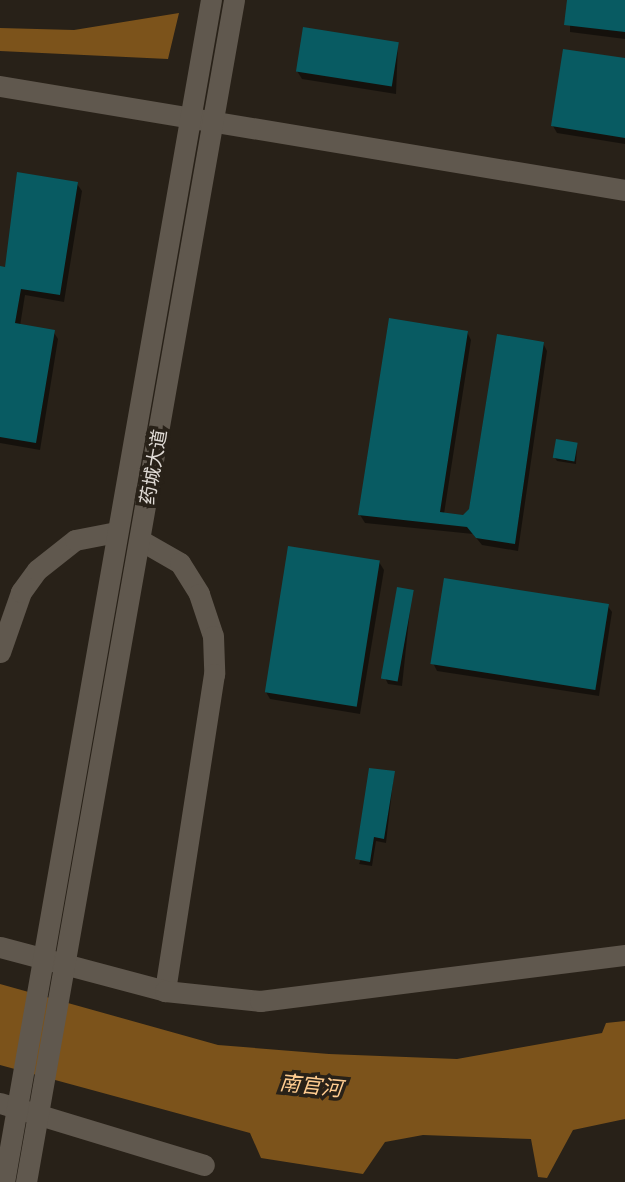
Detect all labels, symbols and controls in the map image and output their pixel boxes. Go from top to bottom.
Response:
street label: 药城大道 [135,428,171,506]
water label: 南官河 [278,1069,344,1101]

